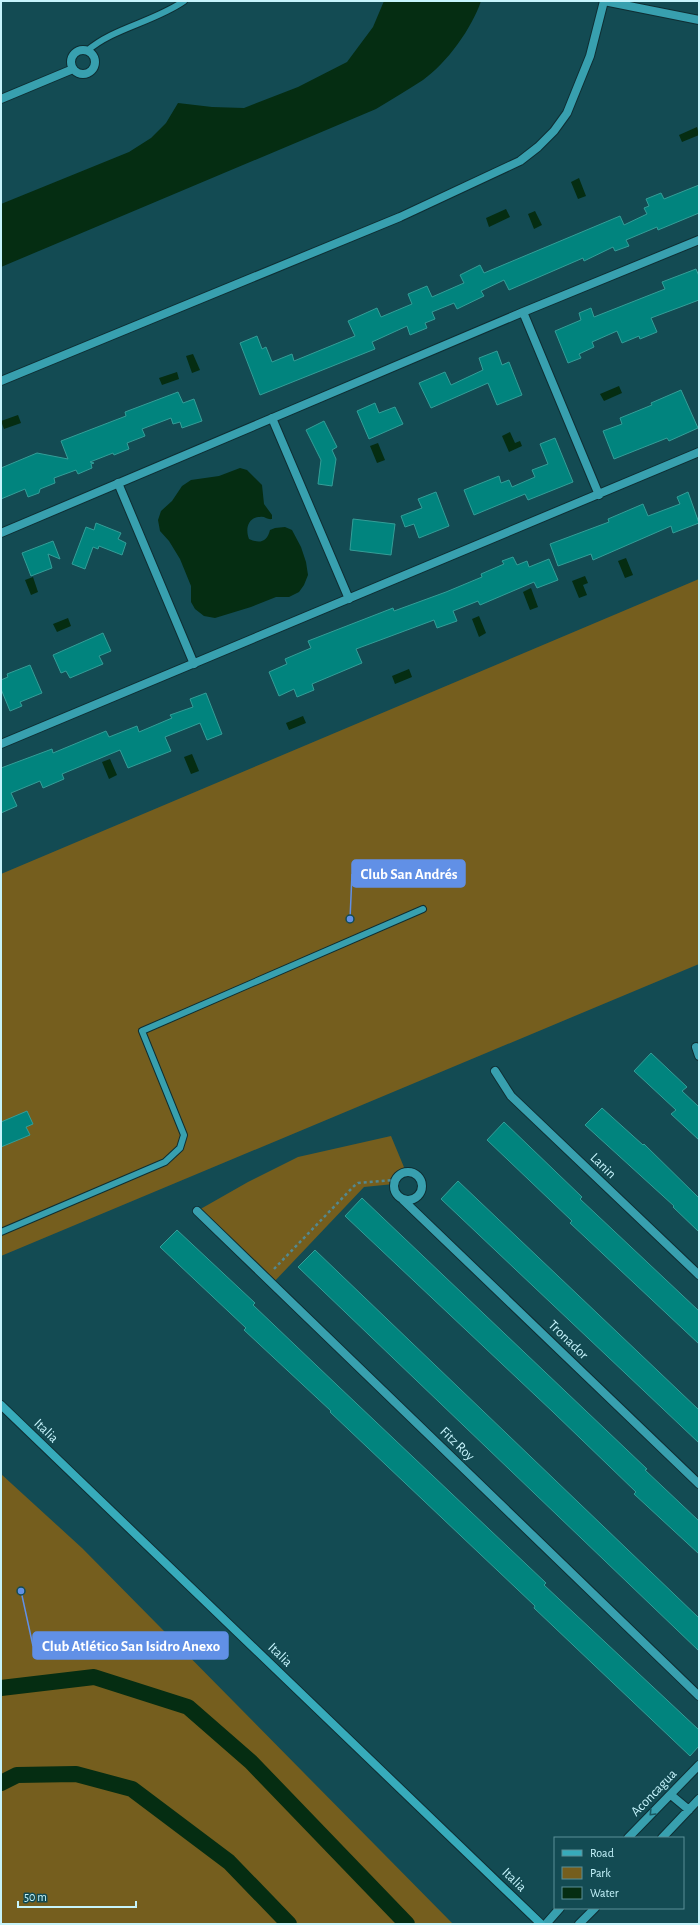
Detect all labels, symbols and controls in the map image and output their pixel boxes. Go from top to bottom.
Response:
callout: Club San Andrés [352,860,465,887]
text: Club San Andrés [360,867,458,882]
street label: Lanin [587,1151,619,1181]
street label: Tronador [545,1318,591,1363]
street label: Italia [31,1416,61,1446]
street label: Fitz Roy [437,1424,477,1464]
callout: Club Atlético San Isidro Anexo [33,1632,228,1659]
text: Club Atlético San Isidro Anexo [42,1639,220,1654]
street label: Italia [265,1640,295,1670]
street label: Aconcagua [628,1766,680,1819]
one-way arrow [649,1808,657,1816]
legend [554,1837,684,1909]
text: Road [590,1847,614,1859]
street label: Italia [499,1865,529,1895]
text: Park [590,1867,611,1879]
scale bar [18,1883,136,1909]
text: Water [590,1887,619,1899]
text: 50 m [24,1891,47,1903]

